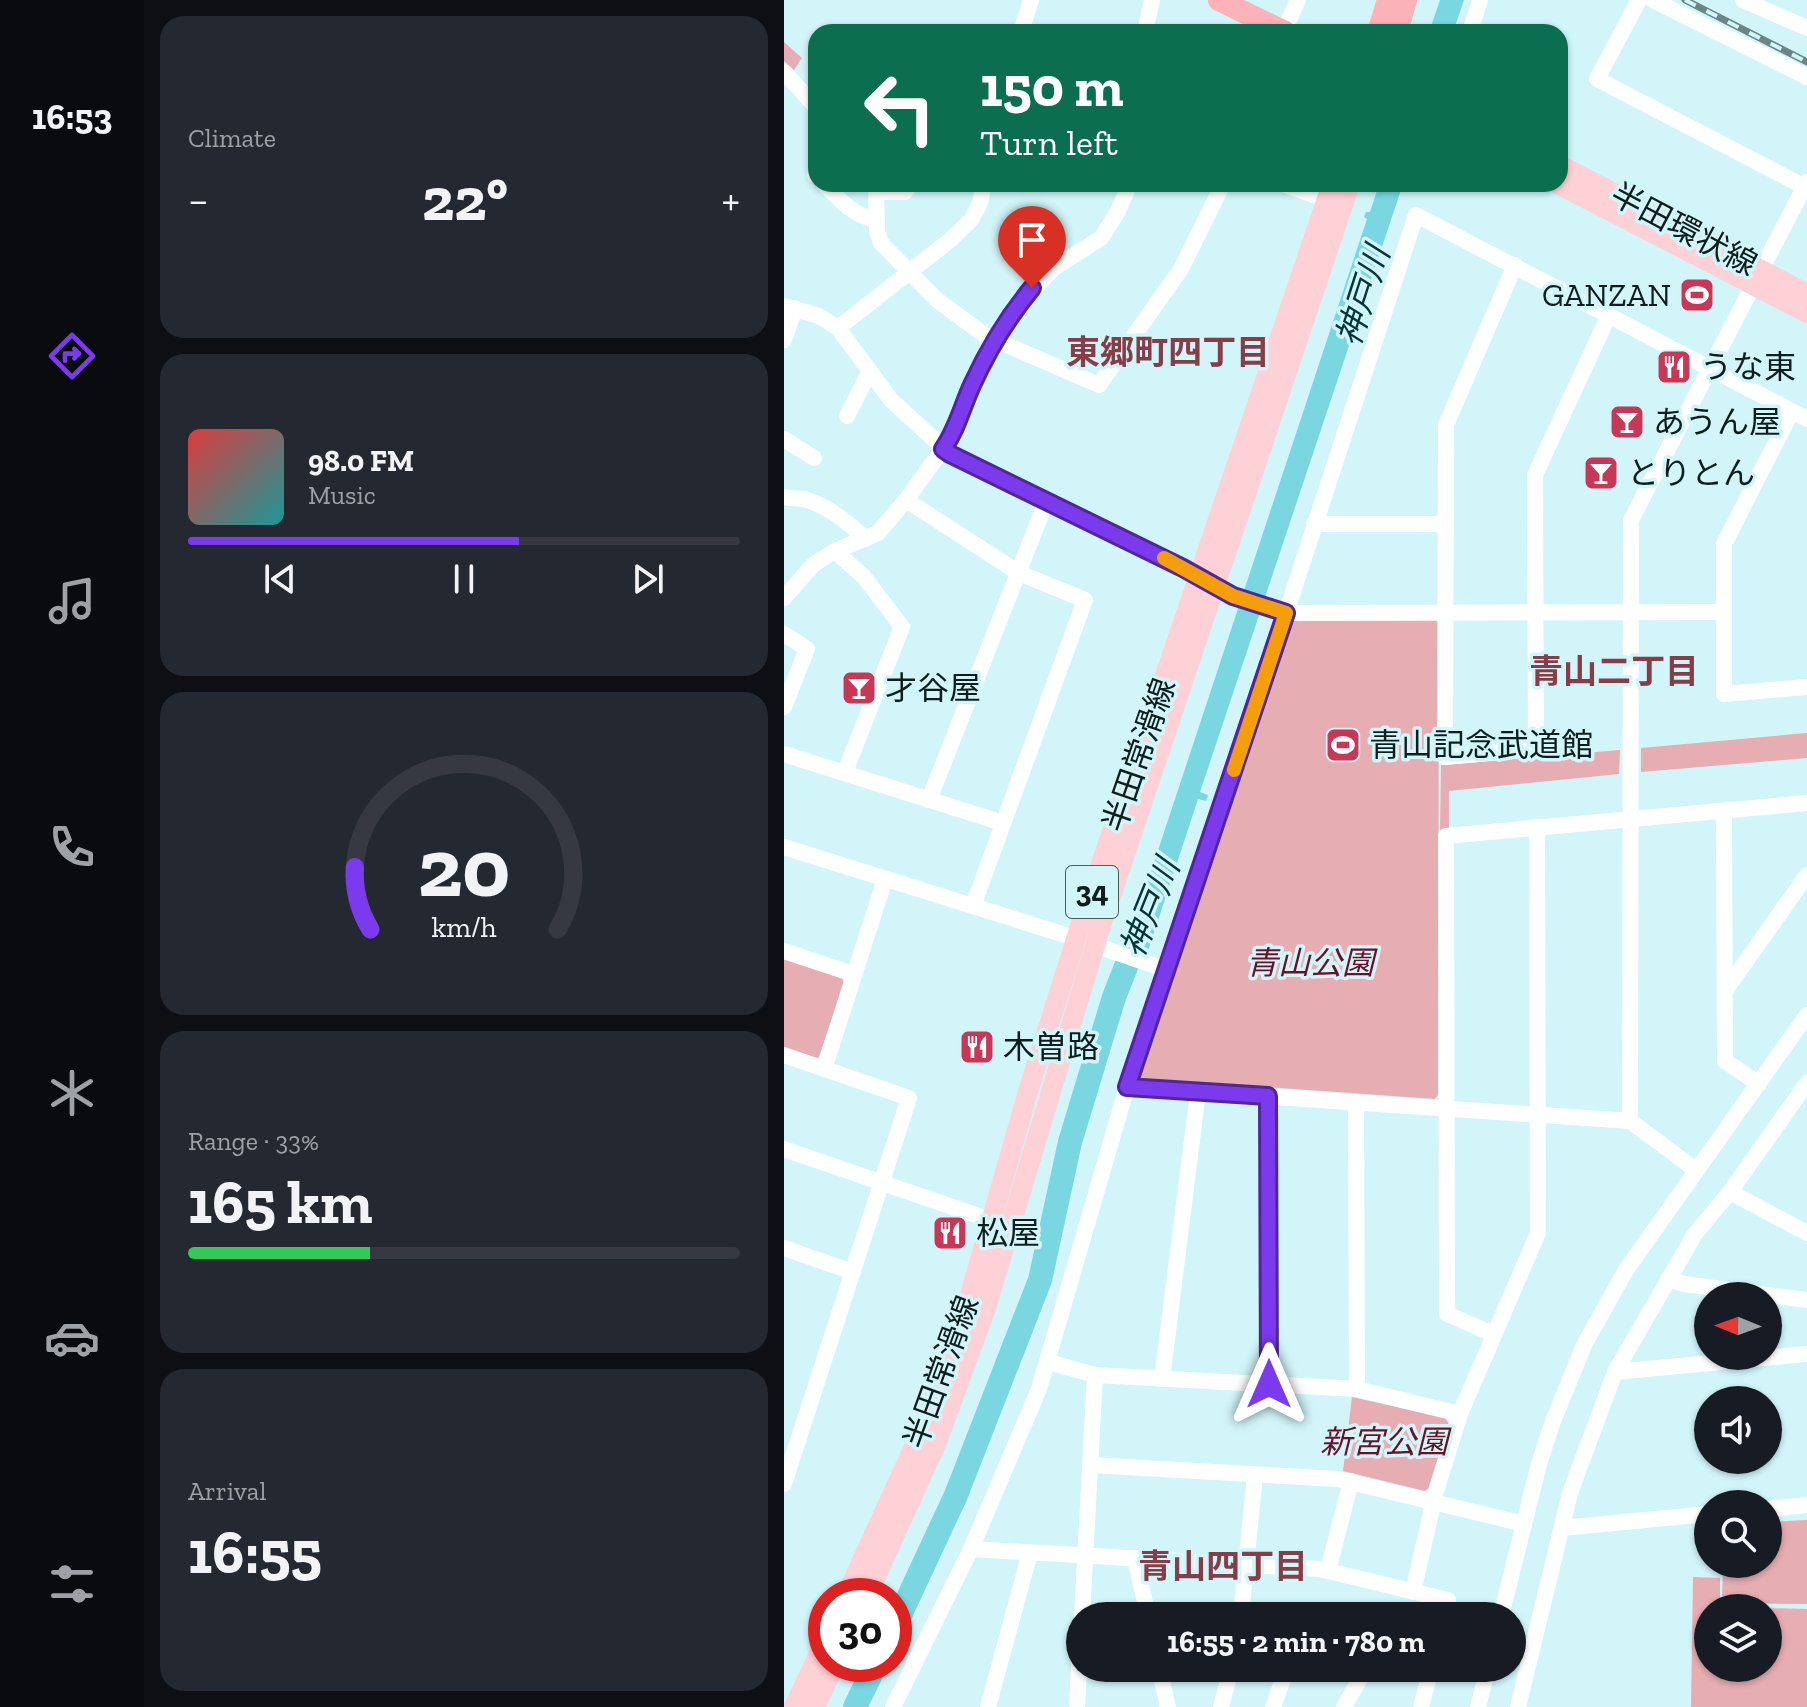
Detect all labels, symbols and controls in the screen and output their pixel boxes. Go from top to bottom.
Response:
text: 150 m [980,53,1124,120]
icon: left [848,56,952,160]
text: 16:53 [32,95,112,138]
text: Turn left [980,121,1118,164]
text: Climate [188,122,276,154]
text: 22° [422,163,508,235]
text: − [188,173,209,226]
text: + [721,173,740,226]
street label: 半田環状線 [1604,175,1764,283]
pin [998,206,1066,288]
icon: arrive [1010,218,1054,262]
water label: 神戸川 [1328,238,1399,351]
place label: GANZAN [1542,276,1671,314]
sports icon: GANZAN [1678,276,1716,314]
icon: directions [44,328,100,384]
district label: 東郷町四丁目 [1066,332,1270,373]
restaurant icon: うな東 [1655,348,1693,386]
place label: うな東 [1700,348,1796,386]
bar icon: あうん屋 [1608,403,1646,441]
place label: あうん屋 [1653,403,1781,441]
text: 98.0 FM [308,443,414,479]
bar icon: とりとん [1582,454,1620,492]
place label: とりとん [1627,454,1755,492]
text: Music [308,479,376,511]
icon: previous [258,557,302,601]
icon: pause [442,557,486,601]
icon: next [626,557,670,601]
icon: music [44,573,100,629]
district label: 青山二丁目 [1529,651,1699,692]
bar icon: 才谷屋 [840,669,878,707]
place label: 才谷屋 [885,669,981,707]
street label: 半田常滑線 [1095,673,1183,837]
sports icon: 青山記念武道館 [1324,726,1362,764]
place label: 青山記念武道館 [1369,726,1593,764]
text: 20 [418,816,510,916]
icon: phone [44,819,100,875]
water label: 神戸川 [1112,850,1189,963]
road number: 34 [1066,866,1118,918]
text: km/h [431,910,497,944]
park label: 青山公園 [1246,944,1378,982]
restaurant icon: 木曽路 [958,1028,996,1066]
place label: 木曽路 [1003,1028,1099,1066]
icon: climate [44,1065,100,1121]
text: Range · 33% [188,1125,319,1157]
text: 165 km [188,1166,373,1238]
restaurant icon: 松屋 [931,1214,969,1252]
place label: 松屋 [976,1214,1040,1252]
north arrow [1694,1282,1782,1370]
map controls [1694,1282,1782,1682]
street label: 半田常滑線 [896,1290,986,1454]
icon: car [44,1310,100,1366]
position arrow [1227,1342,1311,1426]
button: sound [1694,1386,1782,1474]
park label: 新宮公園 [1320,1423,1452,1461]
text: Arrival [188,1475,266,1507]
button: search [1694,1490,1782,1578]
text: 16:55 [188,1516,322,1588]
district label: 青山四丁目 [1138,1546,1308,1587]
icon: filters [44,1556,100,1612]
speed limit sign: 30 [808,1578,912,1682]
button: layers [1694,1594,1782,1682]
text: 16:55 · 2 min · 780 m [1167,1624,1425,1660]

